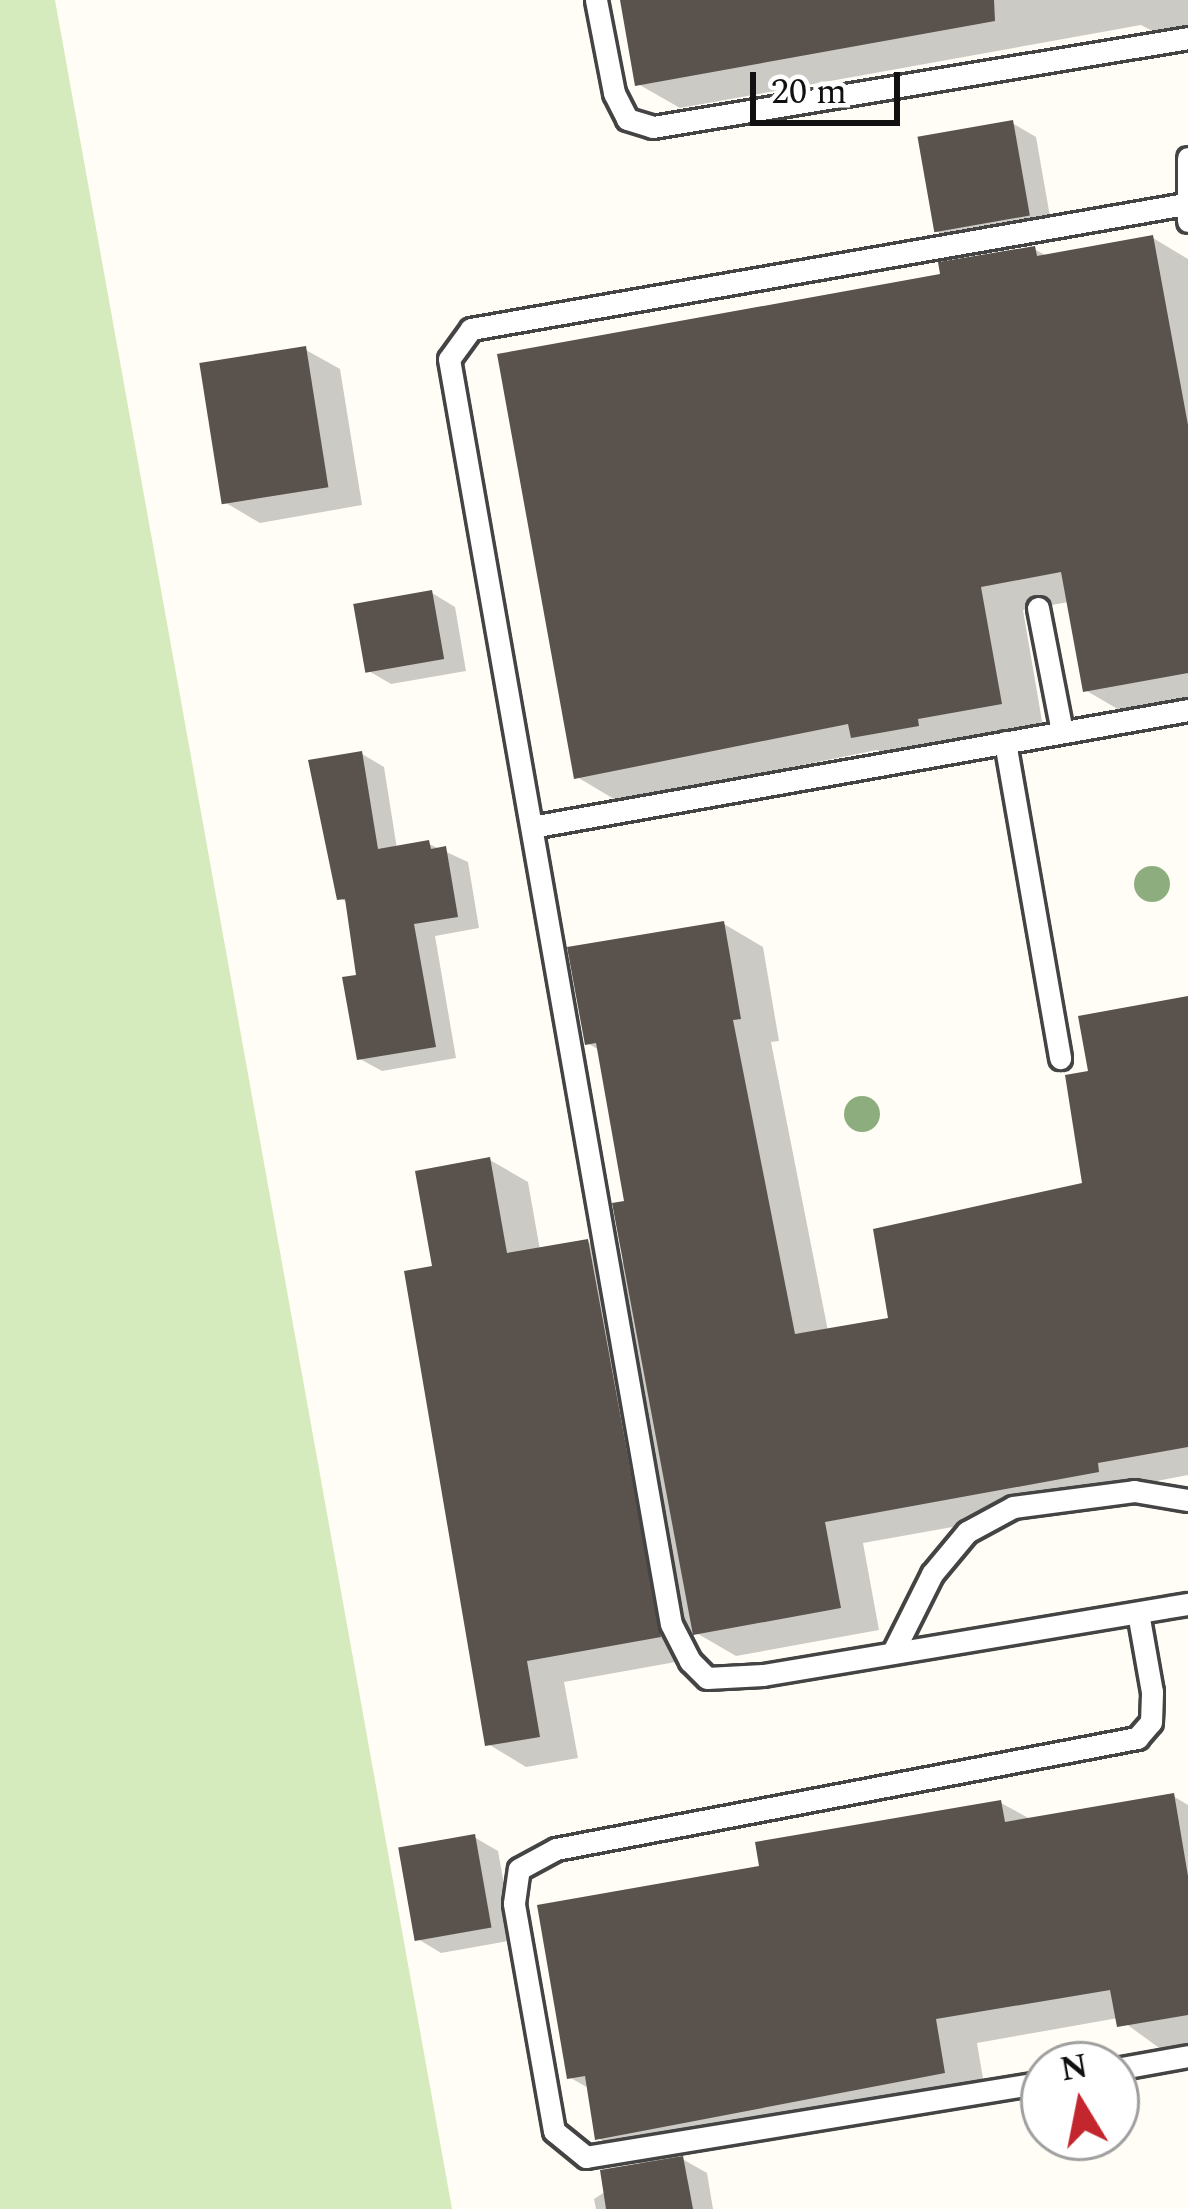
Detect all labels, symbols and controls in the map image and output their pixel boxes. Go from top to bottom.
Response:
scale bar [756,48,906,122]
text: 20 m [771,65,847,120]
north arrow [1020,2041,1140,2161]
text: N [1057,2042,1092,2095]

